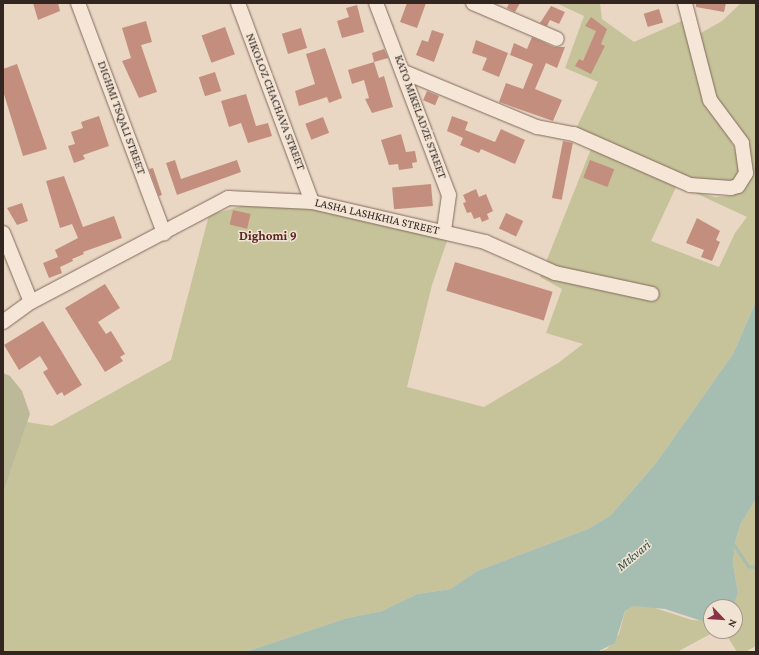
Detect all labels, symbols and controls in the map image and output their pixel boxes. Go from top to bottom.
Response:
street label: NIKOLOZ CHACHAVA STREET [242,31,308,173]
street label: KATO MIKELADZE STREET [391,53,449,181]
street label: DIGHMI TSQALI STREET [94,59,148,177]
street label: LASHA LASHKHIA STREET [313,196,441,238]
district label: Dighomi 9 [239,228,297,244]
water label: Mtkvari [614,537,654,575]
north arrow [703,599,743,639]
text: N [726,618,740,630]

